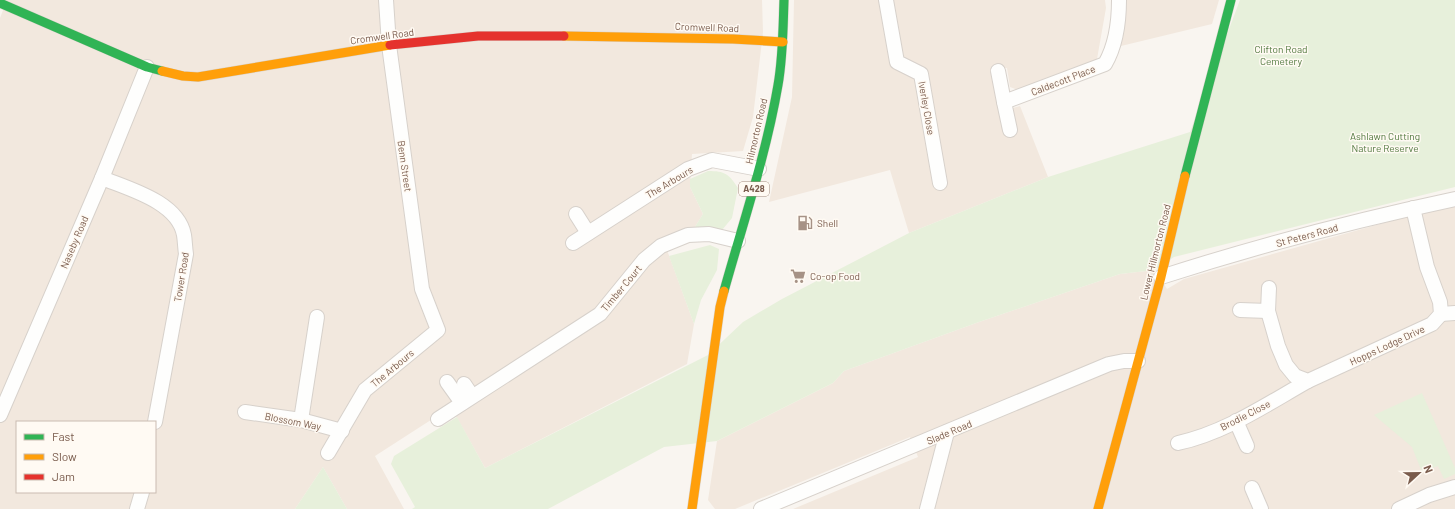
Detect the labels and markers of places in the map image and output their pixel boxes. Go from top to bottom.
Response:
fuel station icon: Shell [796,214,814,232]
place label: Shell [817,217,838,229]
supermarket icon: Co-op Food [789,267,807,285]
place label: Co-op Food [810,270,860,282]

